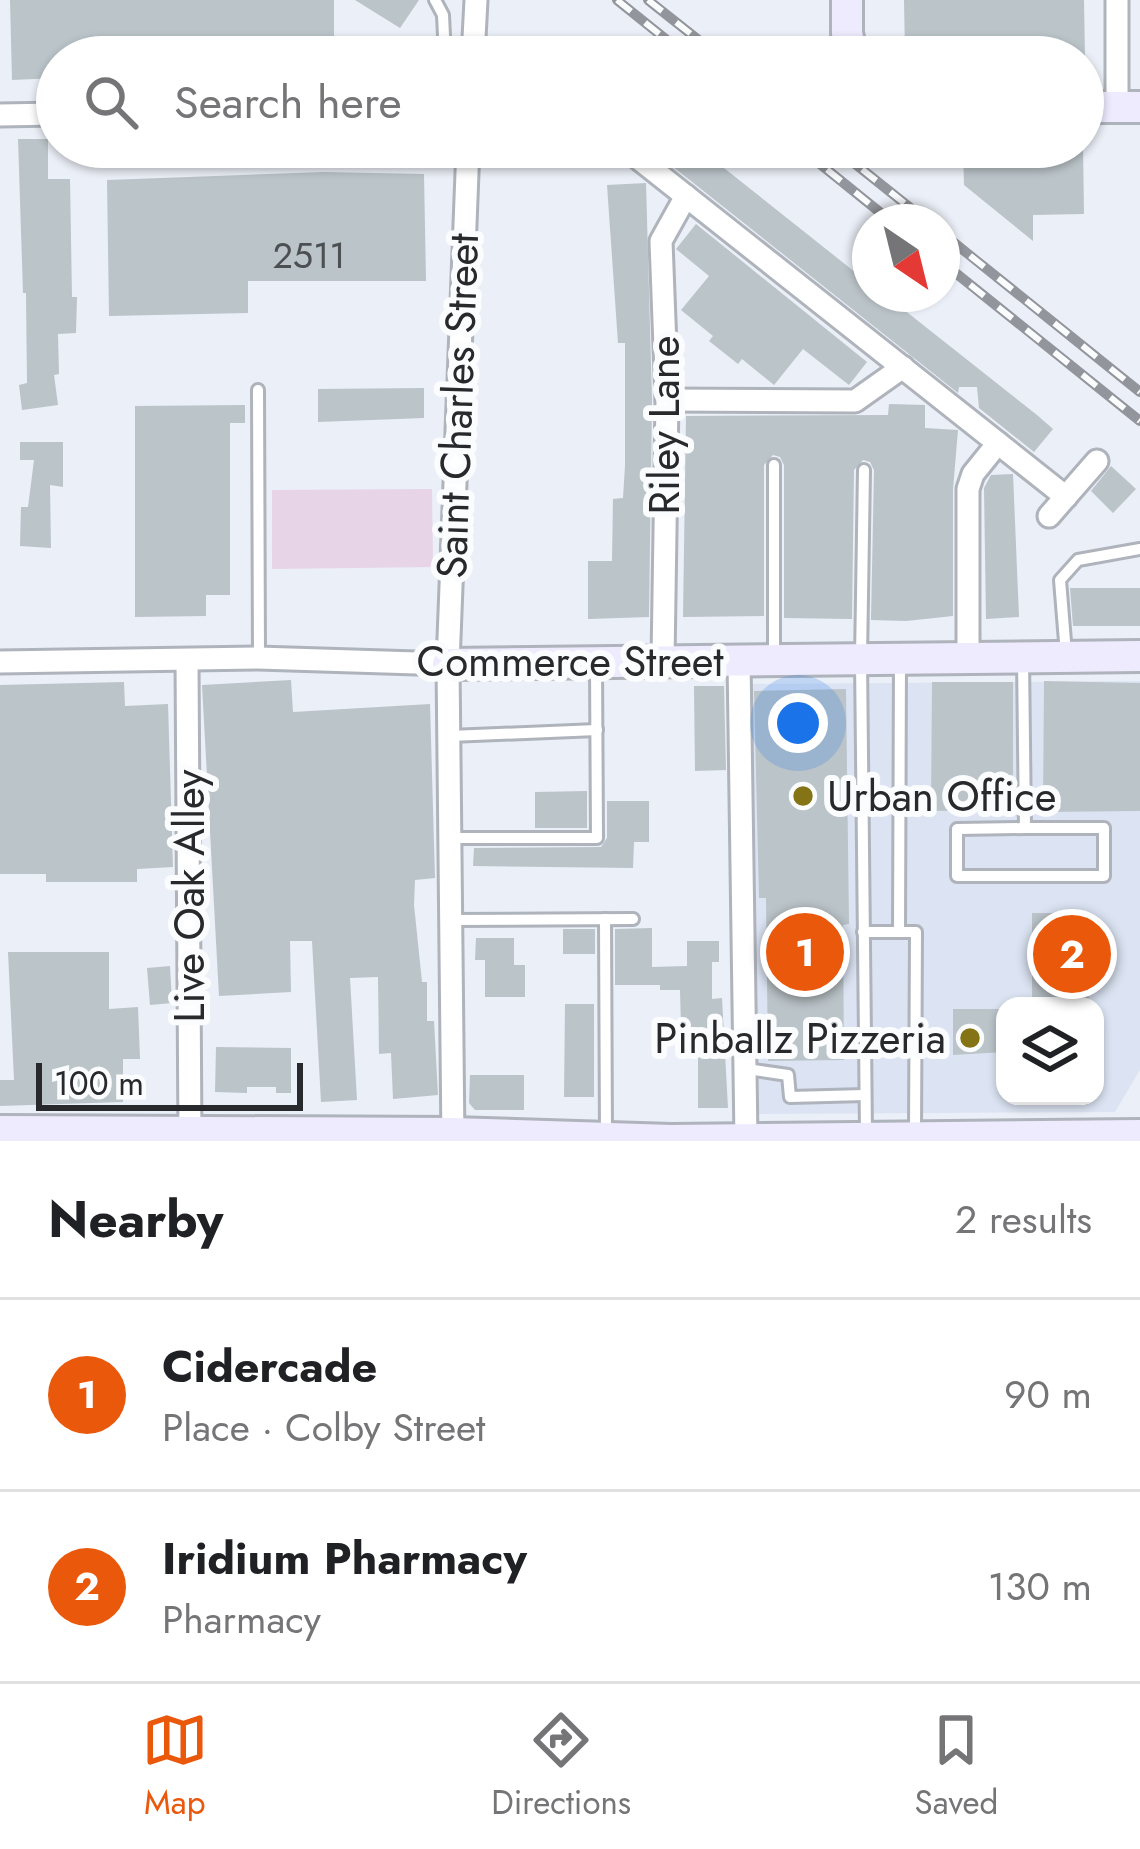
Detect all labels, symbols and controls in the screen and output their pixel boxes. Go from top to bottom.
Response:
search box [36,36,1104,168]
icon: search [78,69,144,135]
text: Search here [174,70,402,135]
north arrow [852,204,960,312]
house number: 2511 [272,229,346,281]
street label: Saint Charles Street [421,232,494,580]
street label: Riley Lane [634,336,695,514]
street label: Commerce Street [416,631,724,692]
your location [768,693,828,753]
place label: Urban Office [827,766,1056,827]
street label: Live Oak Alley [159,769,220,1022]
marker: Urban Office [790,783,816,809]
pin: 1 [766,907,844,997]
pin: 2 [1033,909,1111,999]
map controls [996,997,1104,1105]
button: layers [996,997,1104,1105]
place label: Pinballz Pizzeria [654,1008,946,1069]
marker: Pinballz Pizzeria [957,1025,983,1051]
scale bar [36,1057,303,1110]
text: 100 m [54,1060,144,1107]
text: Nearby [48,1182,223,1256]
text: 2 results [955,1191,1092,1248]
text: Cidercade [162,1334,377,1399]
text: 1 [77,1366,97,1423]
text: 90 m [1004,1366,1092,1423]
text: Place · Colby Street [162,1399,485,1456]
text: Iridium Pharmacy [162,1526,527,1591]
text: 2 [74,1558,100,1615]
text: 130 m [988,1558,1092,1615]
text: Pharmacy [162,1591,321,1648]
tab: Map [142,1707,208,1826]
tab: Directions [491,1707,631,1826]
tab: Saved [915,1707,998,1826]

